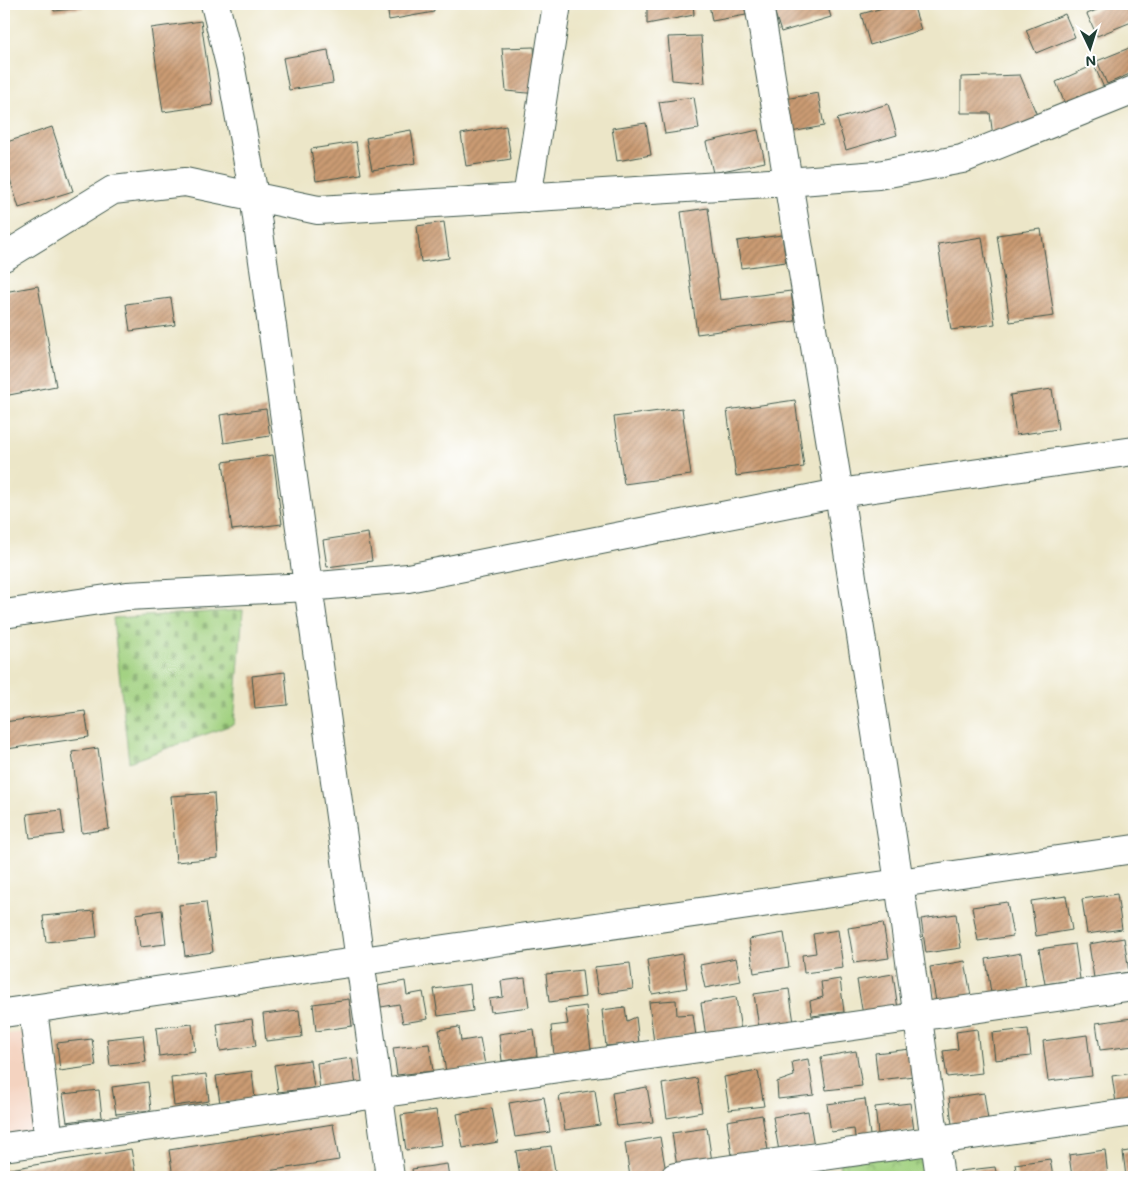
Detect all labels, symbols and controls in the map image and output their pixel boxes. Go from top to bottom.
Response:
north arrow [1066,22,1116,72]
text: N [1085,52,1097,71]

